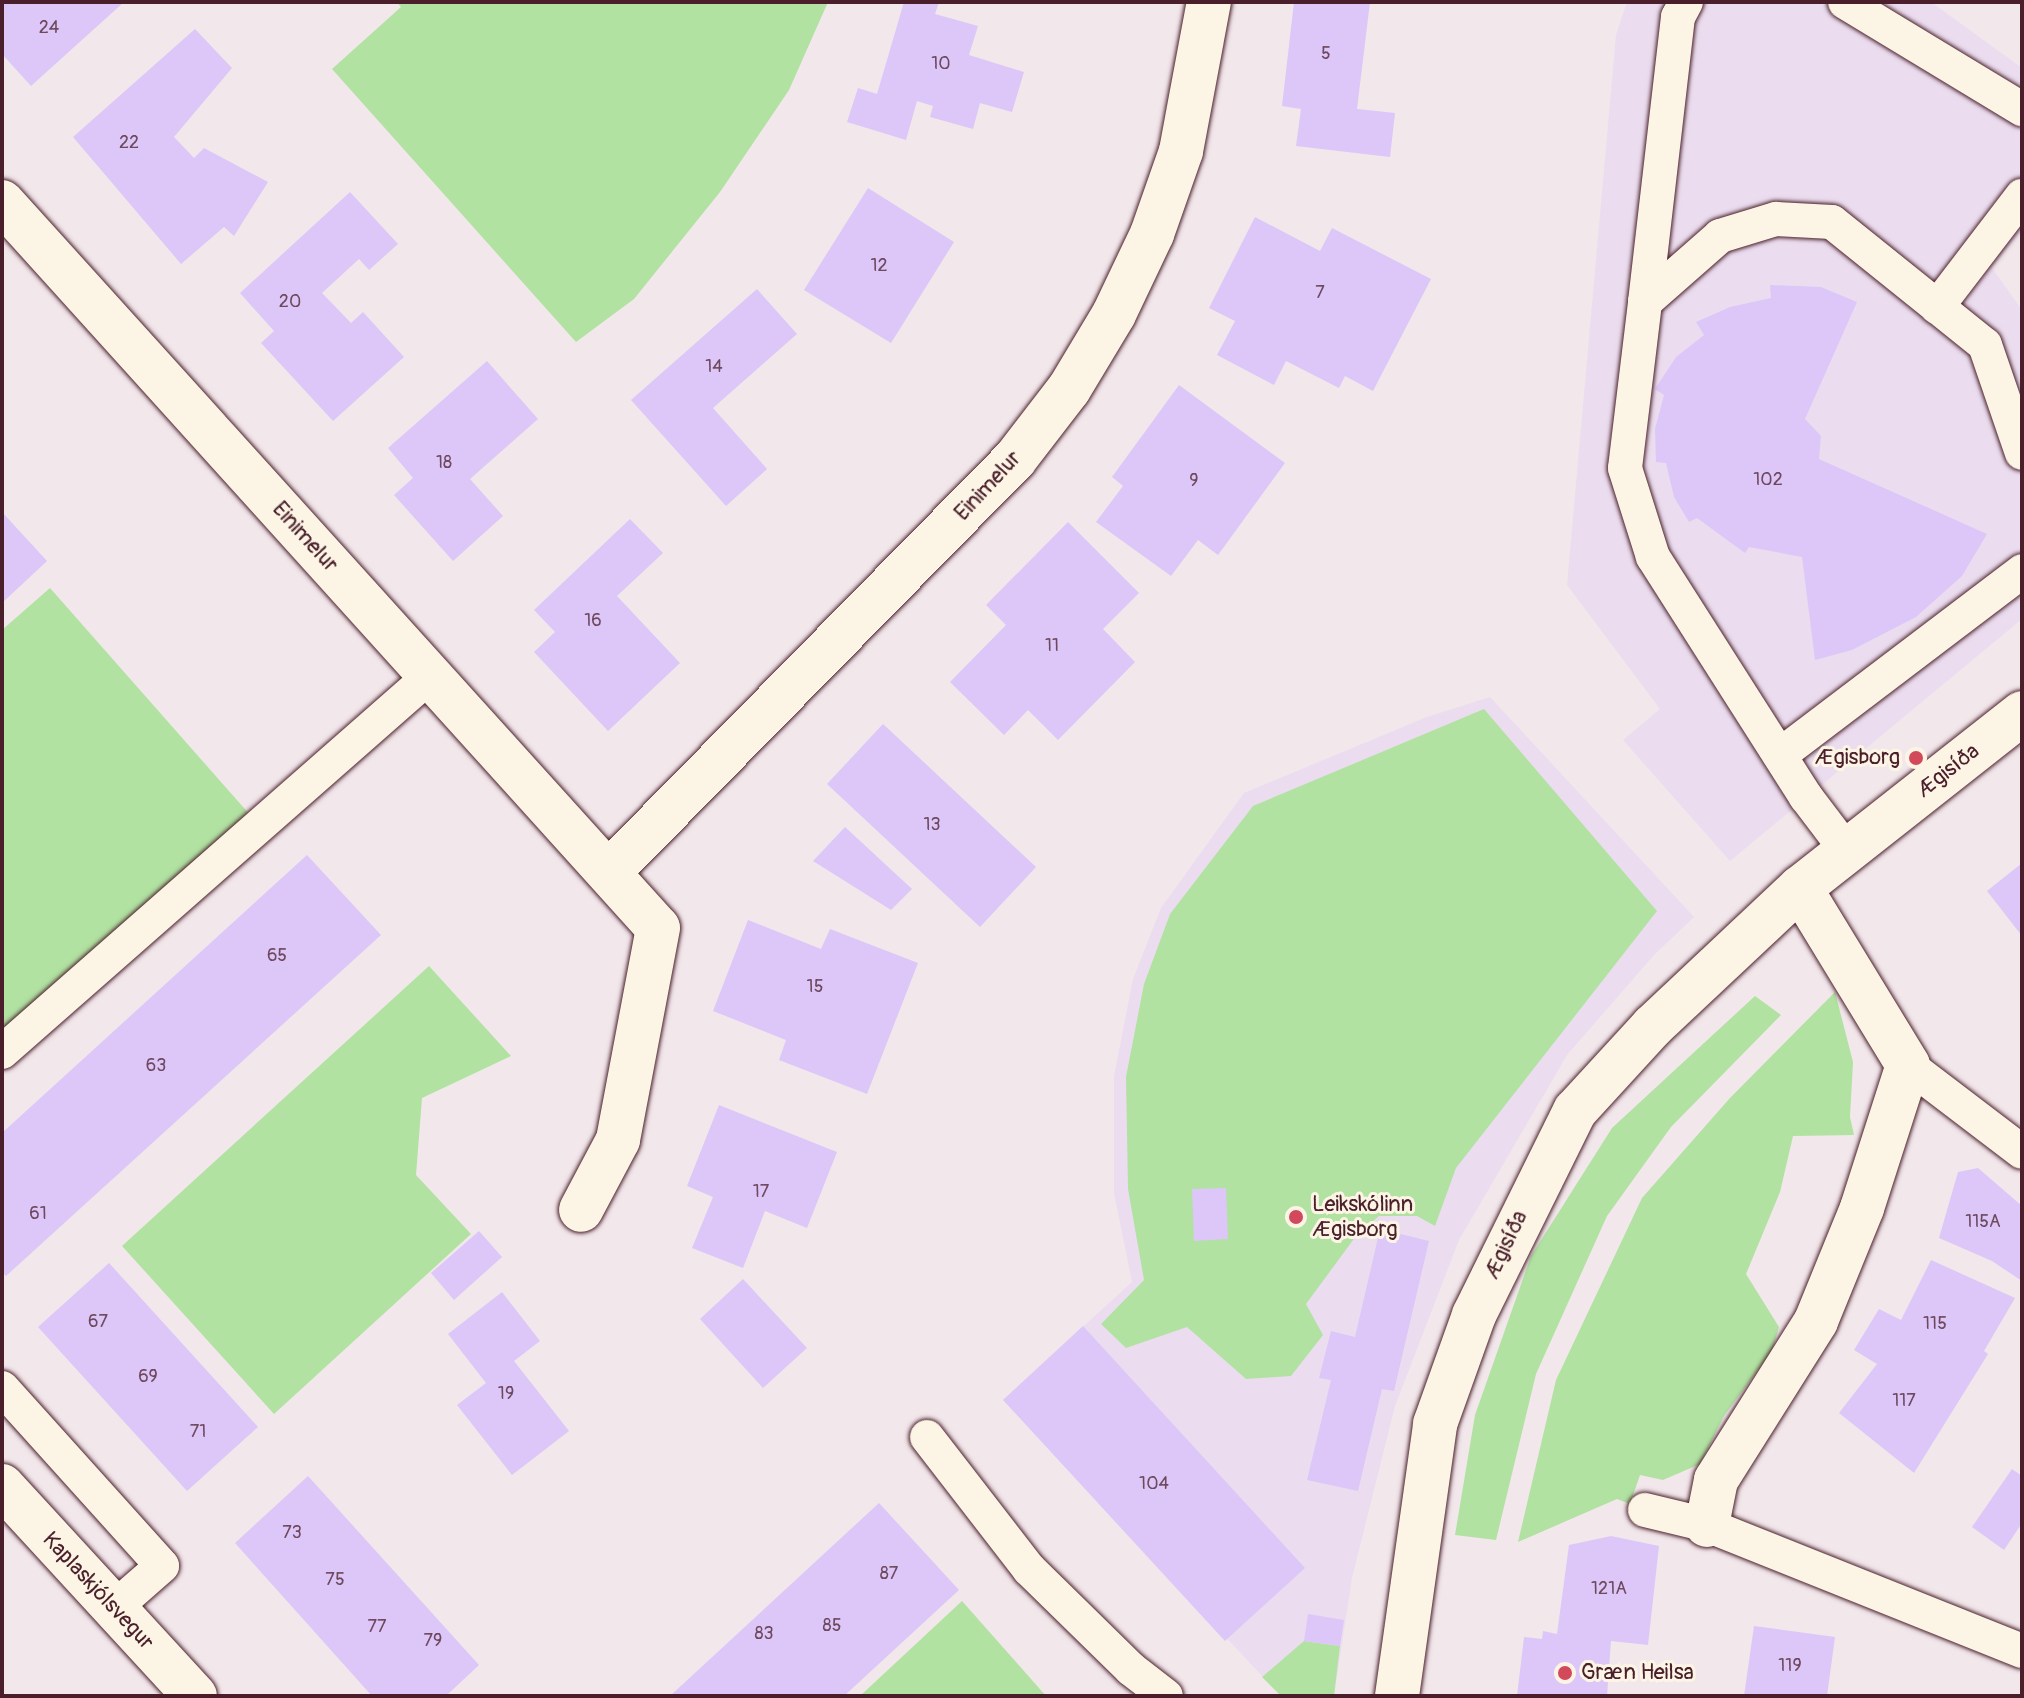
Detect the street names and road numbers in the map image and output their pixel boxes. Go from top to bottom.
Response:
street label: Einimelur [949,446,1027,526]
street label: Einimelur [267,496,343,578]
street label: Ægisíða [1911,738,1985,804]
street label: Ægisíða [1479,1207,1533,1283]
street label: Kaplaskjólsvegur [37,1527,159,1655]

